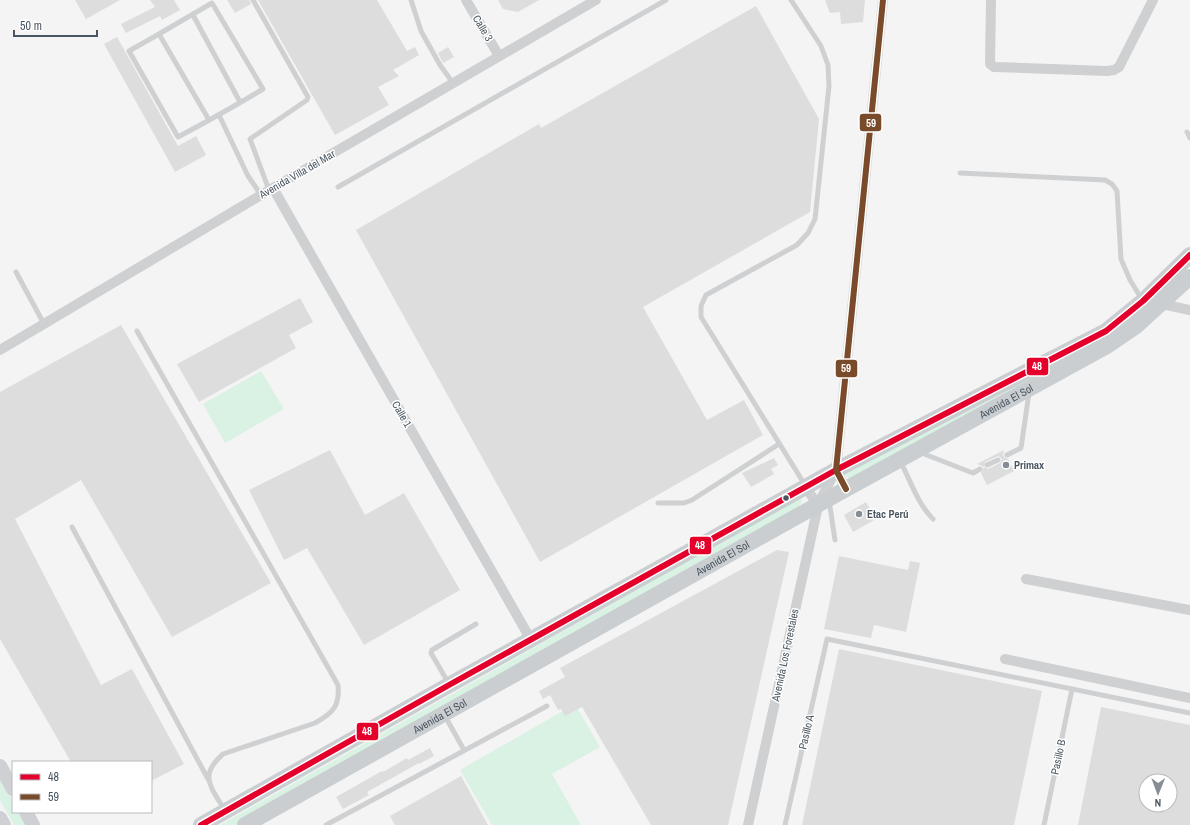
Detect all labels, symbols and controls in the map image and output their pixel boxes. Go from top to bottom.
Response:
scale bar [14,12,97,38]
street label: Calle 3 [470,12,496,44]
text: 50 m [20,18,42,34]
line badge: 59 [859,113,882,132]
text: 59 [866,116,876,130]
street label: Avenida Villa del Mar [256,147,337,202]
line badge: 48 [1026,357,1049,376]
line badge: 59 [835,359,858,378]
text: 48 [1032,359,1042,373]
text: 59 [841,361,851,375]
street label: Avenida El Sol [976,381,1035,422]
street label: Calle 1 [389,398,415,430]
place label: Primax [1014,458,1044,472]
marker: Primax [1001,460,1011,470]
unlabelled marker [781,493,791,503]
place label: Etac Perú [867,507,909,521]
marker: Etac Perú [854,509,864,519]
line badge: 48 [689,536,712,555]
street label: Avenida El Sol [692,538,752,579]
text: 48 [695,538,705,552]
street label: Avenida Los Forestales [768,607,802,703]
street label: Avenida El Sol [410,696,469,737]
street label: Pasillo A [795,712,817,751]
line badge: 48 [356,722,379,741]
text: 48 [362,724,372,738]
street label: Pasillo B [1047,738,1069,776]
legend [12,761,152,813]
text: 48 [48,769,59,785]
north arrow [1138,773,1178,813]
text: 59 [48,789,59,805]
text: N [1154,796,1161,810]

